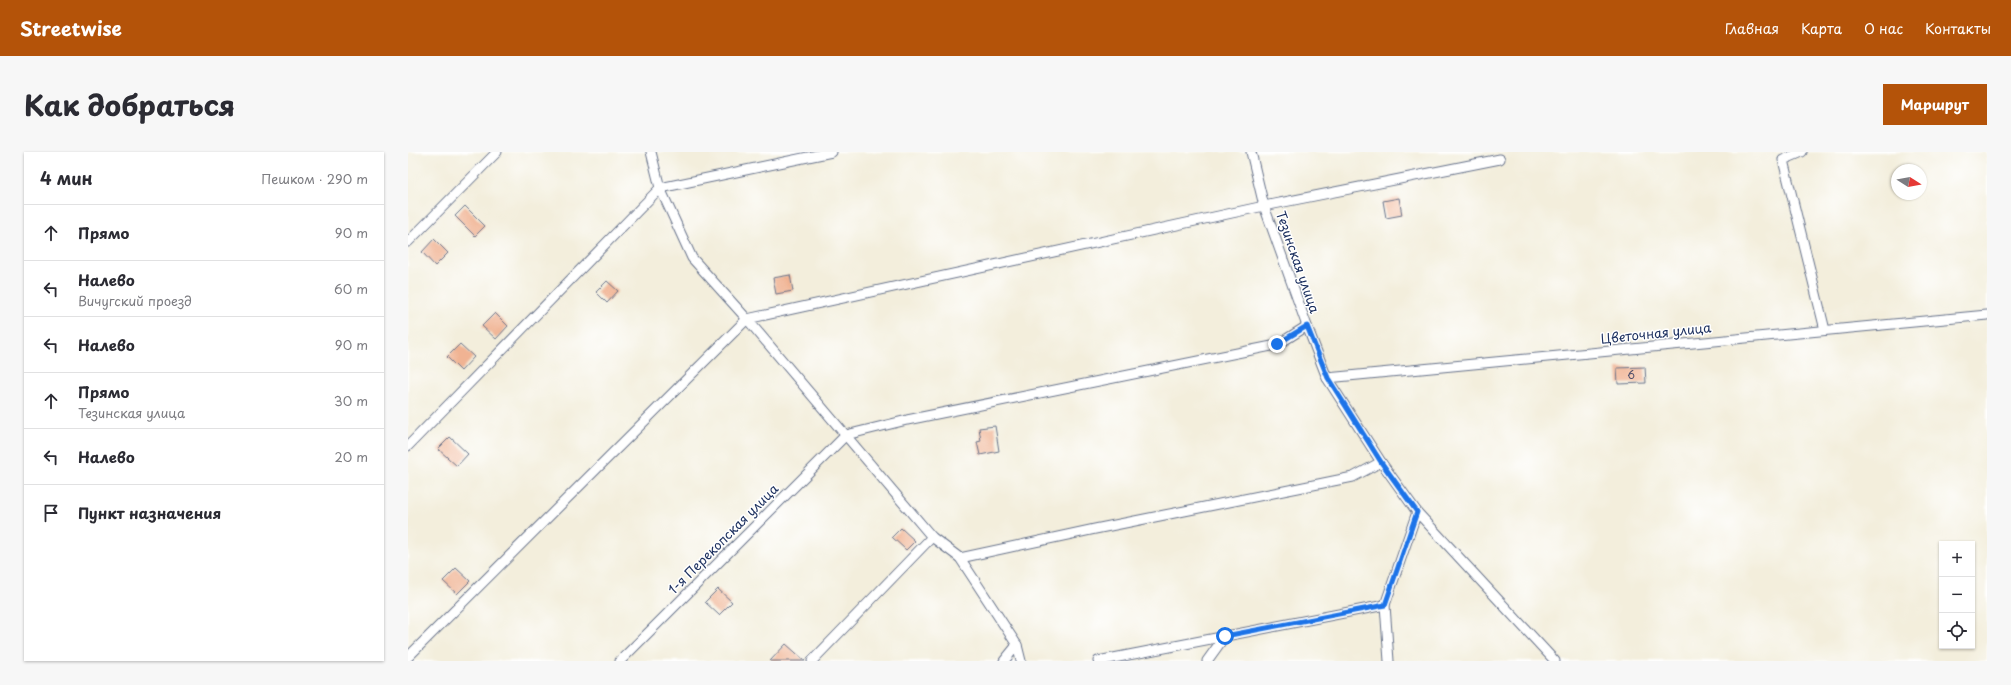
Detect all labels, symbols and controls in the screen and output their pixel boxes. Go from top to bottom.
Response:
text: Streetwise [20,14,122,42]
text: Главная [1725,18,1779,39]
text: Карта [1801,18,1842,39]
text: О нас [1864,18,1903,39]
text: Контакты [1925,18,1991,39]
text: Как добраться [24,83,235,126]
button: Маршрут [1883,84,1987,125]
north arrow [1891,164,1927,200]
text: 4 мин [40,165,93,191]
text: Пешком · 290 m [261,169,368,188]
street label: Тезинская улица [1272,208,1325,316]
text: Прямо [78,221,129,244]
icon: ahead [40,222,62,244]
text: 90 m [335,223,368,242]
text: Налево [78,268,135,291]
icon: left [40,278,62,300]
text: 60 m [334,279,368,298]
text: Вичугский проезд [78,291,192,310]
street label: Цветочная улица [1600,317,1713,348]
text: Налево [78,333,135,356]
icon: left [40,334,62,356]
text: 90 m [335,335,368,354]
route end [1268,335,1286,353]
house number: 6 [1627,366,1635,383]
text: Прямо [78,380,129,403]
icon: ahead [40,390,62,412]
text: 30 m [334,391,368,410]
text: Тезинская улица [78,403,185,422]
text: Налево [78,445,135,468]
icon: left [40,446,62,468]
text: 20 m [334,447,368,466]
street label: 1-я Перекопская улица [663,479,783,598]
text: Пункт назначения [78,501,221,524]
icon: arrive [40,502,62,524]
map controls [1939,541,1975,649]
button: + [1939,541,1975,577]
button: − [1939,577,1975,613]
button: locate [1939,613,1975,649]
route start [1216,627,1234,645]

